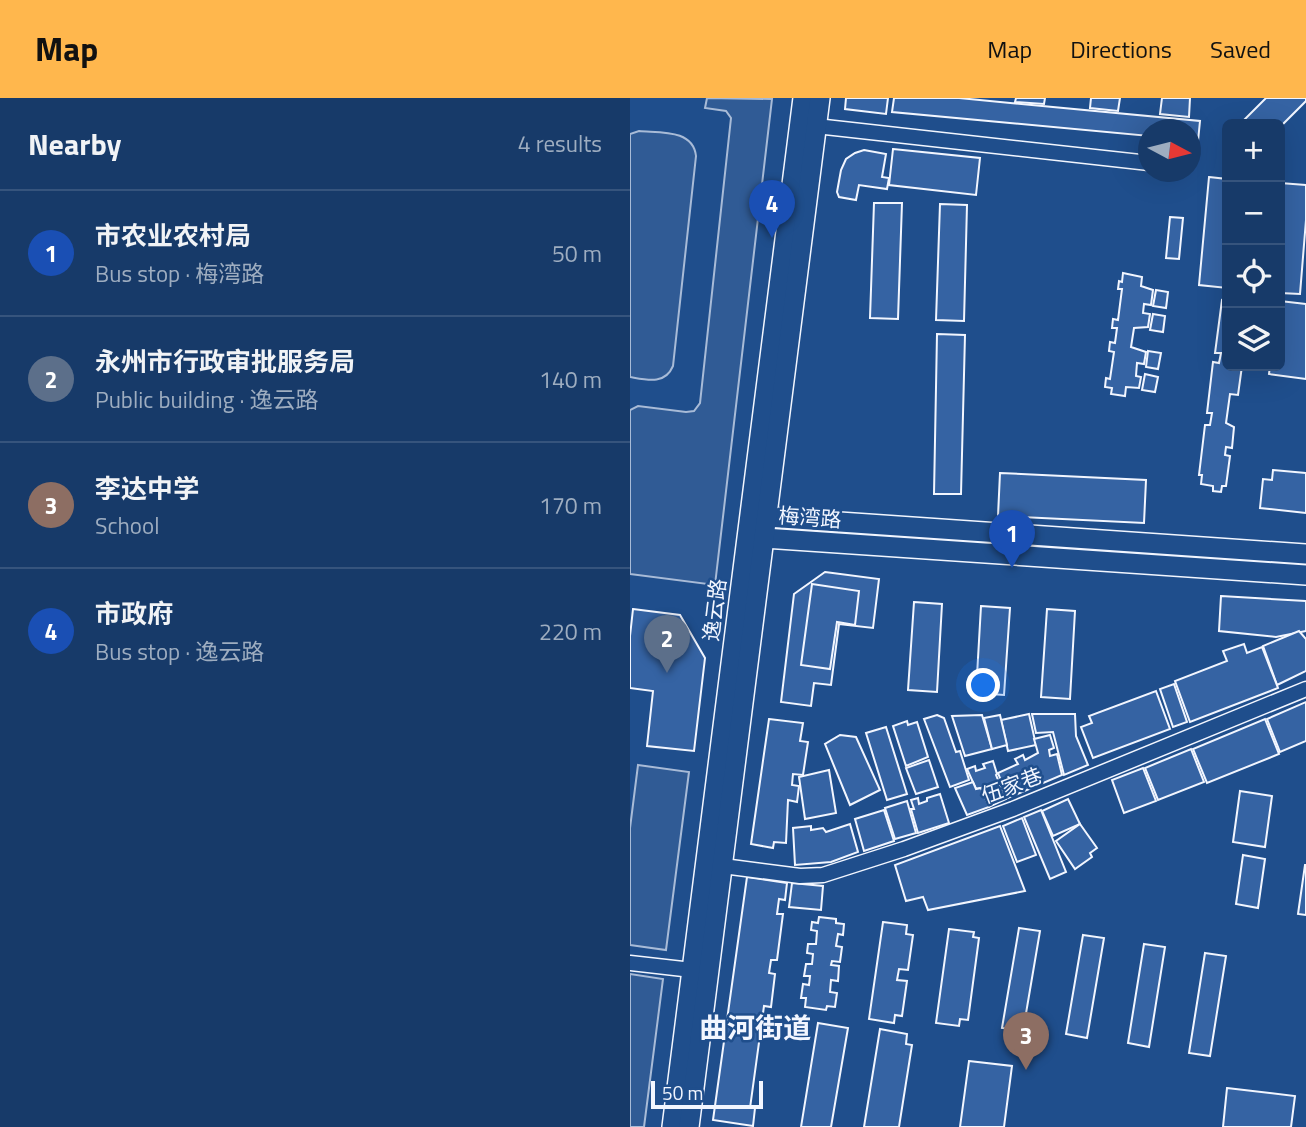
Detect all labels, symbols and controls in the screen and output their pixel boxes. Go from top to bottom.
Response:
text: Map [35,24,98,74]
text: Map [987,31,1032,67]
text: Directions [1070,31,1172,67]
text: Saved [1210,31,1271,67]
north arrow [1138,119,1201,182]
map controls [1222,119,1285,371]
button: + [1222,119,1285,182]
text: Nearby [28,121,121,167]
text: 4 results [518,126,602,161]
pin: 4 [749,180,795,238]
button: − [1222,182,1285,245]
text: 市农业农村局 [95,216,251,255]
text: 1 [45,236,57,271]
text: 50 m [552,236,602,271]
button: locate [1222,245,1285,308]
text: Bus stop · 梅湾路 [95,256,264,291]
button: layers [1222,308,1285,371]
text: 永州市行政审批服务局 [95,342,355,381]
text: 2 [45,362,57,397]
text: 140 m [539,362,602,397]
text: Public building · 逸云路 [95,382,319,417]
text: 李达中学 [95,469,199,508]
text: 3 [45,488,57,523]
text: 170 m [539,488,602,523]
street label: 梅湾路 [778,499,843,535]
text: School [95,508,159,543]
pin: 1 [989,510,1035,568]
street label: 逸云路 [694,577,734,643]
text: 市政府 [95,594,173,633]
text: 4 [45,614,57,649]
text: 220 m [539,614,602,649]
pin: 2 [644,615,690,673]
text: Bus stop · 逸云路 [95,634,264,669]
your location [966,668,1000,702]
street label: 伍家巷 [976,759,1047,811]
district label: 曲河街道 [699,1006,811,1049]
pin: 3 [1003,1012,1049,1070]
scale bar [651,1078,763,1110]
text: 50 m [662,1078,703,1107]

